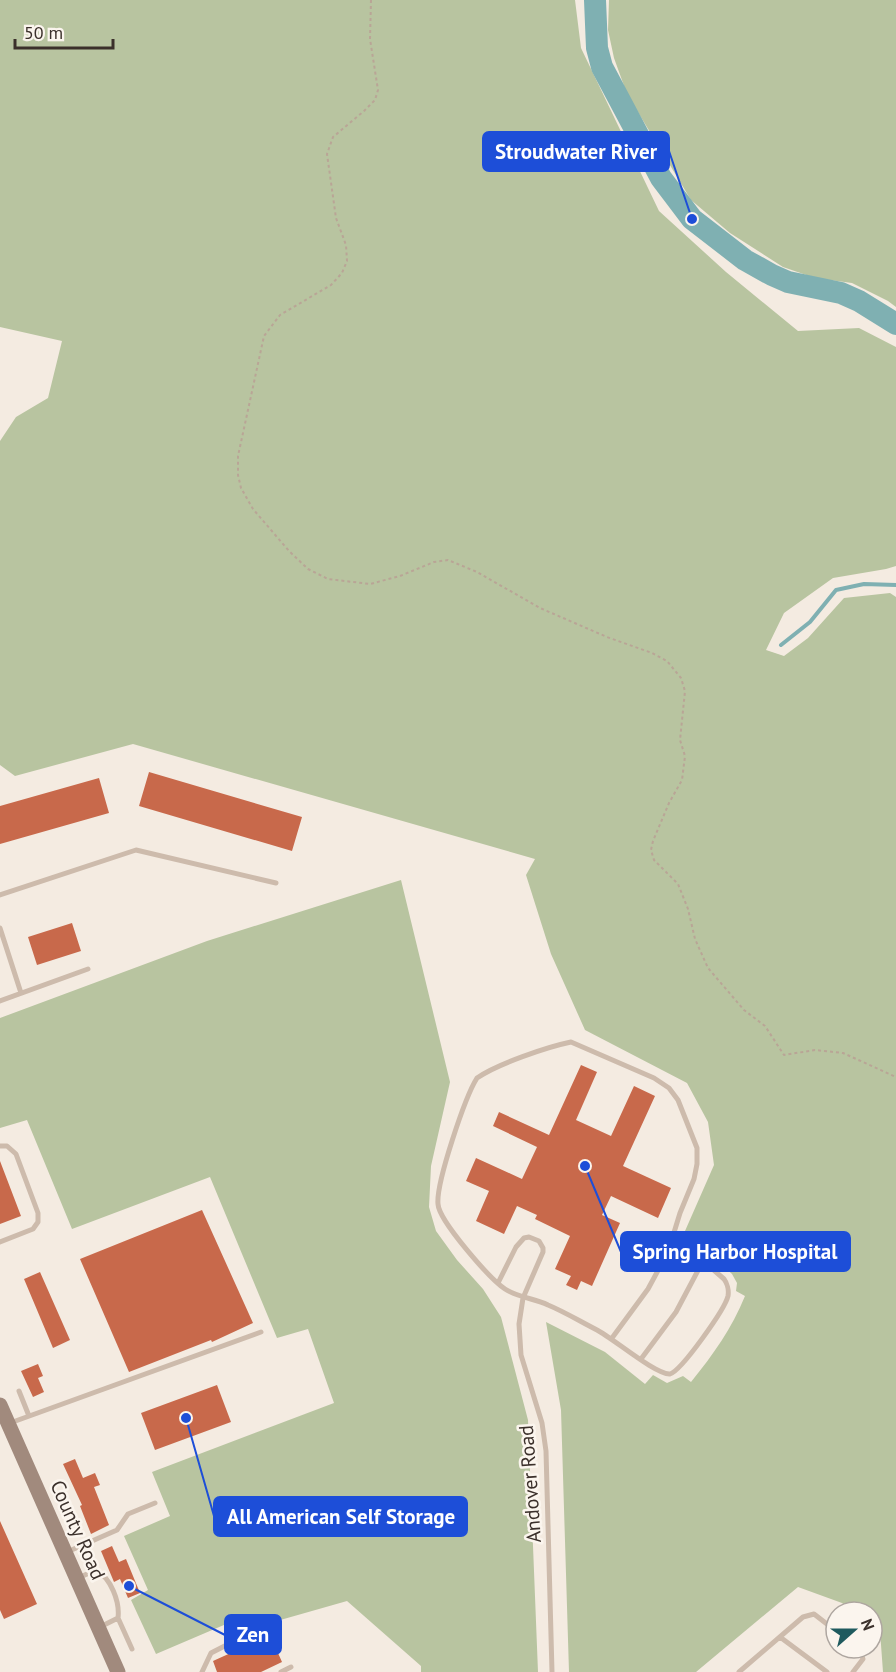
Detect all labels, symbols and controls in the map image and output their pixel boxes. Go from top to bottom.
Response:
scale bar [15,12,112,50]
text: 50 m [24,21,63,44]
callout: Stroudwater River [483,132,669,171]
text: Stroudwater River [495,138,658,165]
callout: Spring Harbor Hospital [621,1232,850,1271]
text: Spring Harbor Hospital [633,1238,838,1265]
street label: Andover Road [513,1424,547,1544]
street label: County Road [45,1476,111,1584]
callout: All American Self Storage [214,1497,467,1536]
text: All American Self Storage [227,1503,455,1530]
north arrow [824,1600,884,1660]
callout: Zen [225,1615,281,1654]
text: N [857,1616,879,1633]
text: Zen [237,1621,269,1648]

